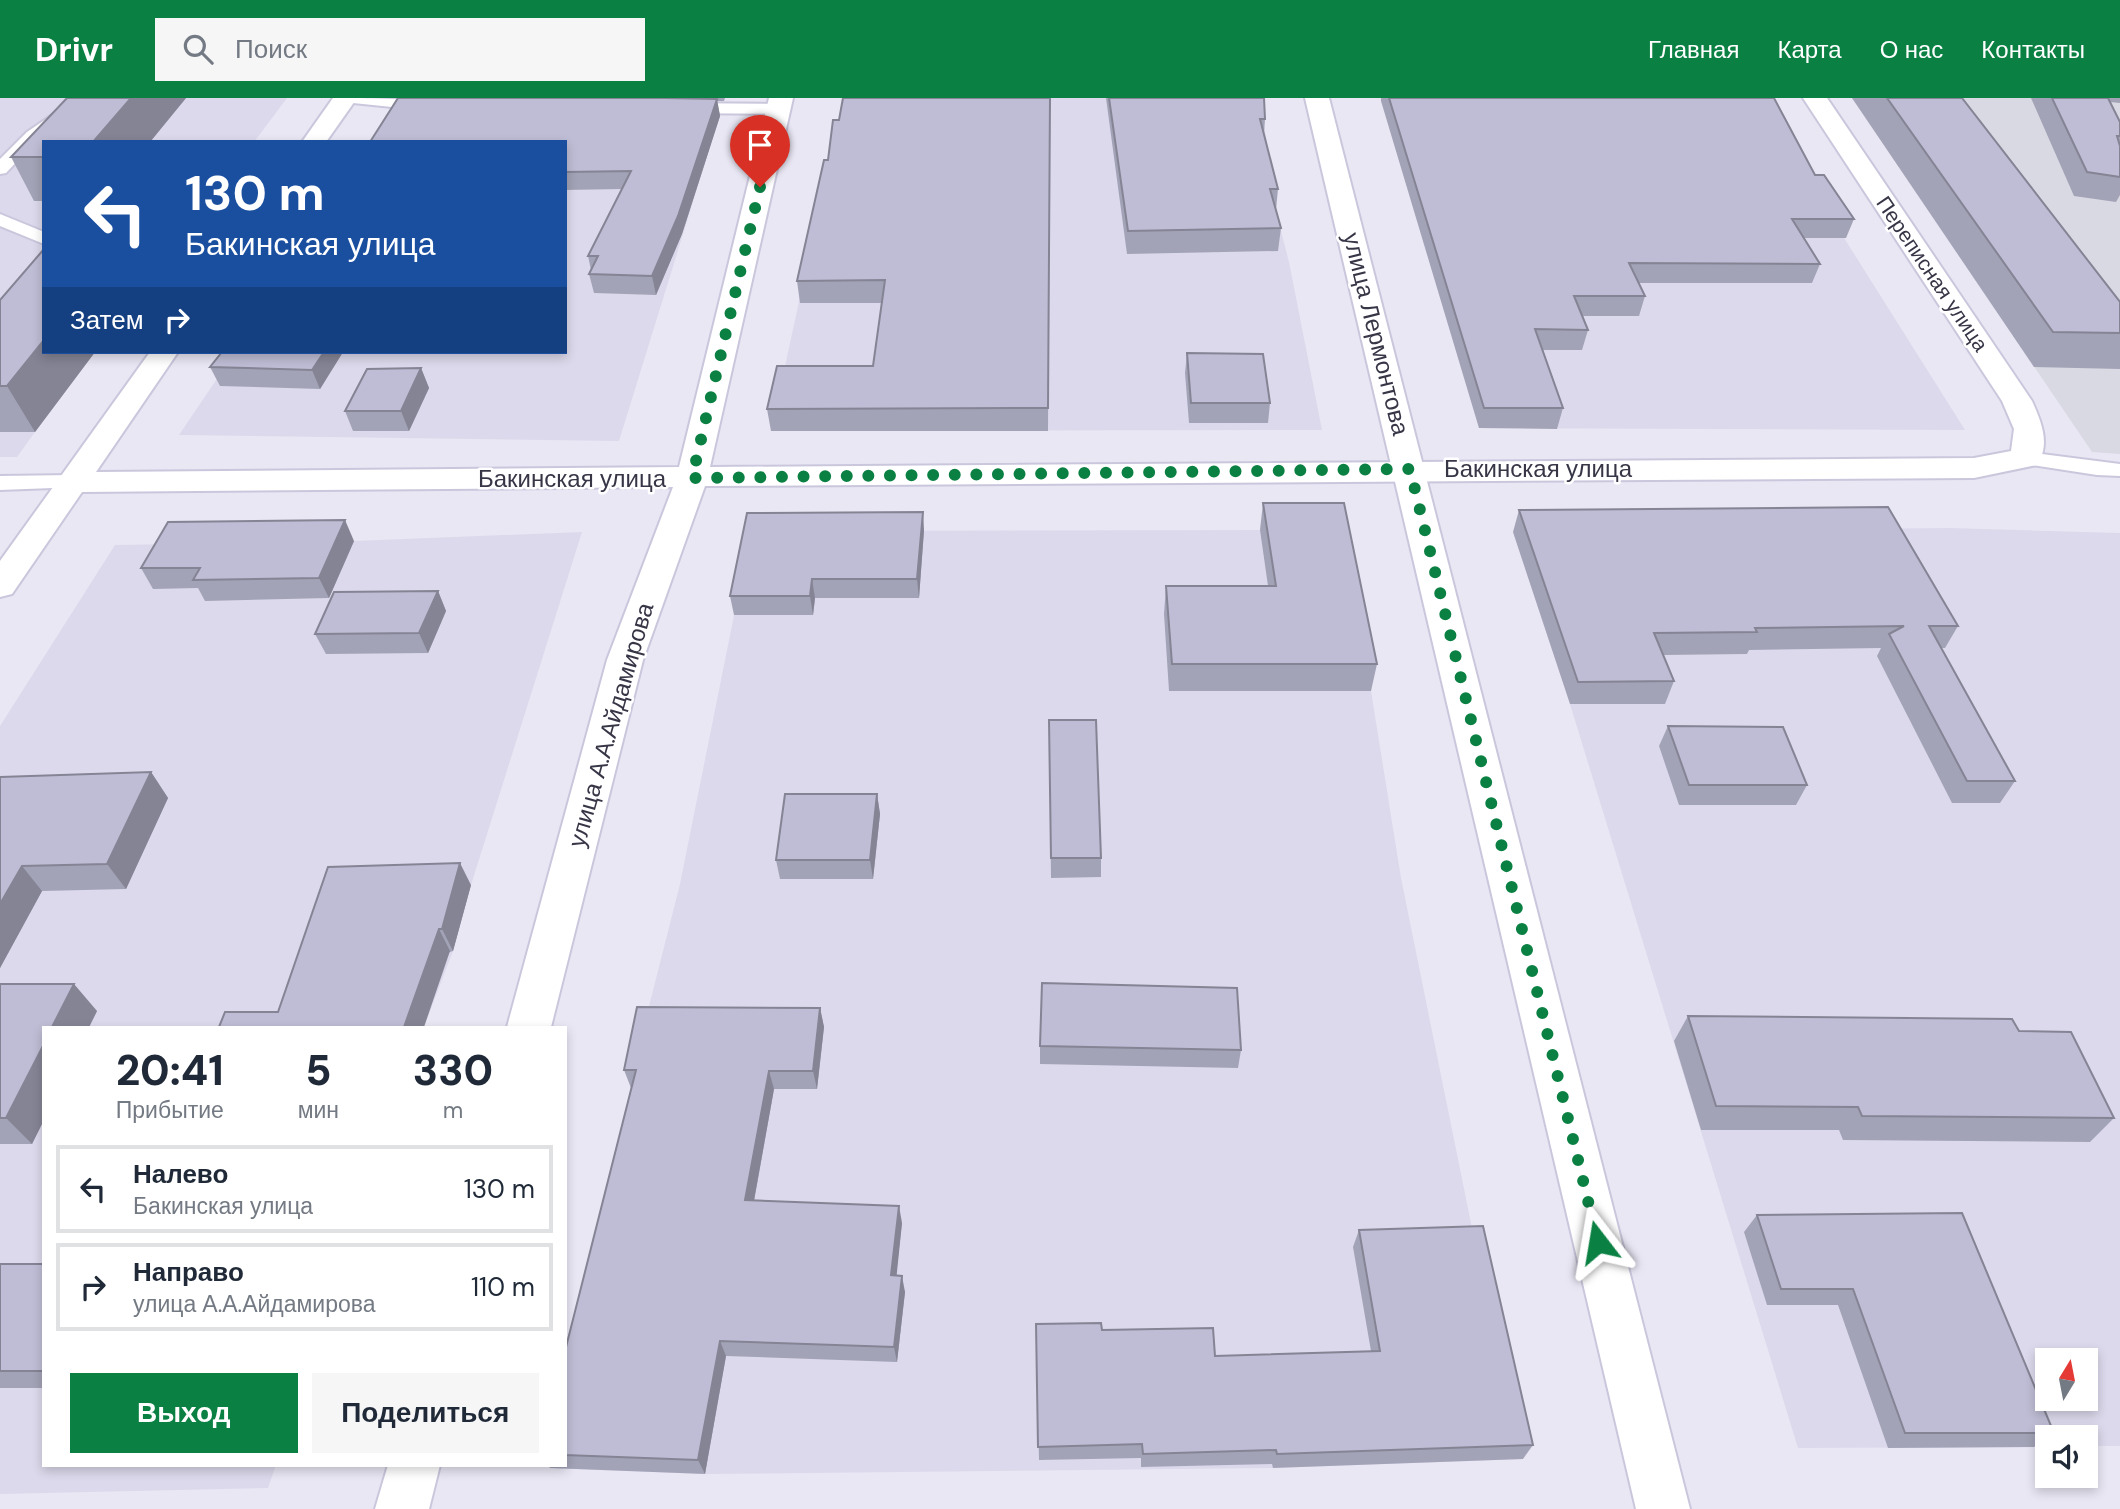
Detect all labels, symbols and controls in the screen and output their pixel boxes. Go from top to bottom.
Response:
search box [155,18,645,81]
text: Drivr [35,28,113,71]
icon: search [179,30,217,68]
text: Поиск [235,32,307,66]
text: Главная [1648,34,1739,65]
text: Карта [1777,34,1842,65]
text: О нас [1880,34,1943,65]
text: Контакты [1981,34,2085,65]
pin [730,115,790,187]
icon: arrive [741,126,779,164]
text: 130 m [185,161,325,225]
icon: left [70,168,161,259]
street label: Переписная улица [1870,191,1995,357]
text: Бакинская улица [185,223,436,265]
street label: улица Лермонтова [1336,229,1417,439]
icon: right [158,301,196,339]
text: Затем [70,303,144,337]
street label: Бакинская улица [1444,453,1633,484]
street label: Бакинская улица [478,463,667,494]
street label: улица А.А.Айдамирова [561,598,660,851]
text: 20:41 [116,1043,224,1098]
text: 5 [305,1043,331,1098]
text: 330 [413,1043,493,1098]
text: Прибытие [116,1095,224,1125]
text: мин [298,1095,339,1125]
text: m [443,1095,463,1125]
text: Налево [133,1157,228,1191]
icon: left [74,1170,112,1208]
text: 130 m [464,1172,535,1206]
text: Бакинская улица [133,1191,313,1221]
position arrow [1561,1205,1635,1279]
text: Направо [133,1255,244,1289]
icon: right [74,1268,112,1306]
text: 110 m [471,1270,535,1304]
text: улица А.А.Айдамирова [133,1289,376,1319]
north arrow [2035,1348,2098,1410]
map controls [2035,1348,2098,1488]
button: Выход [70,1373,298,1453]
button: Поделиться [312,1373,539,1453]
button: sound [2035,1425,2098,1488]

